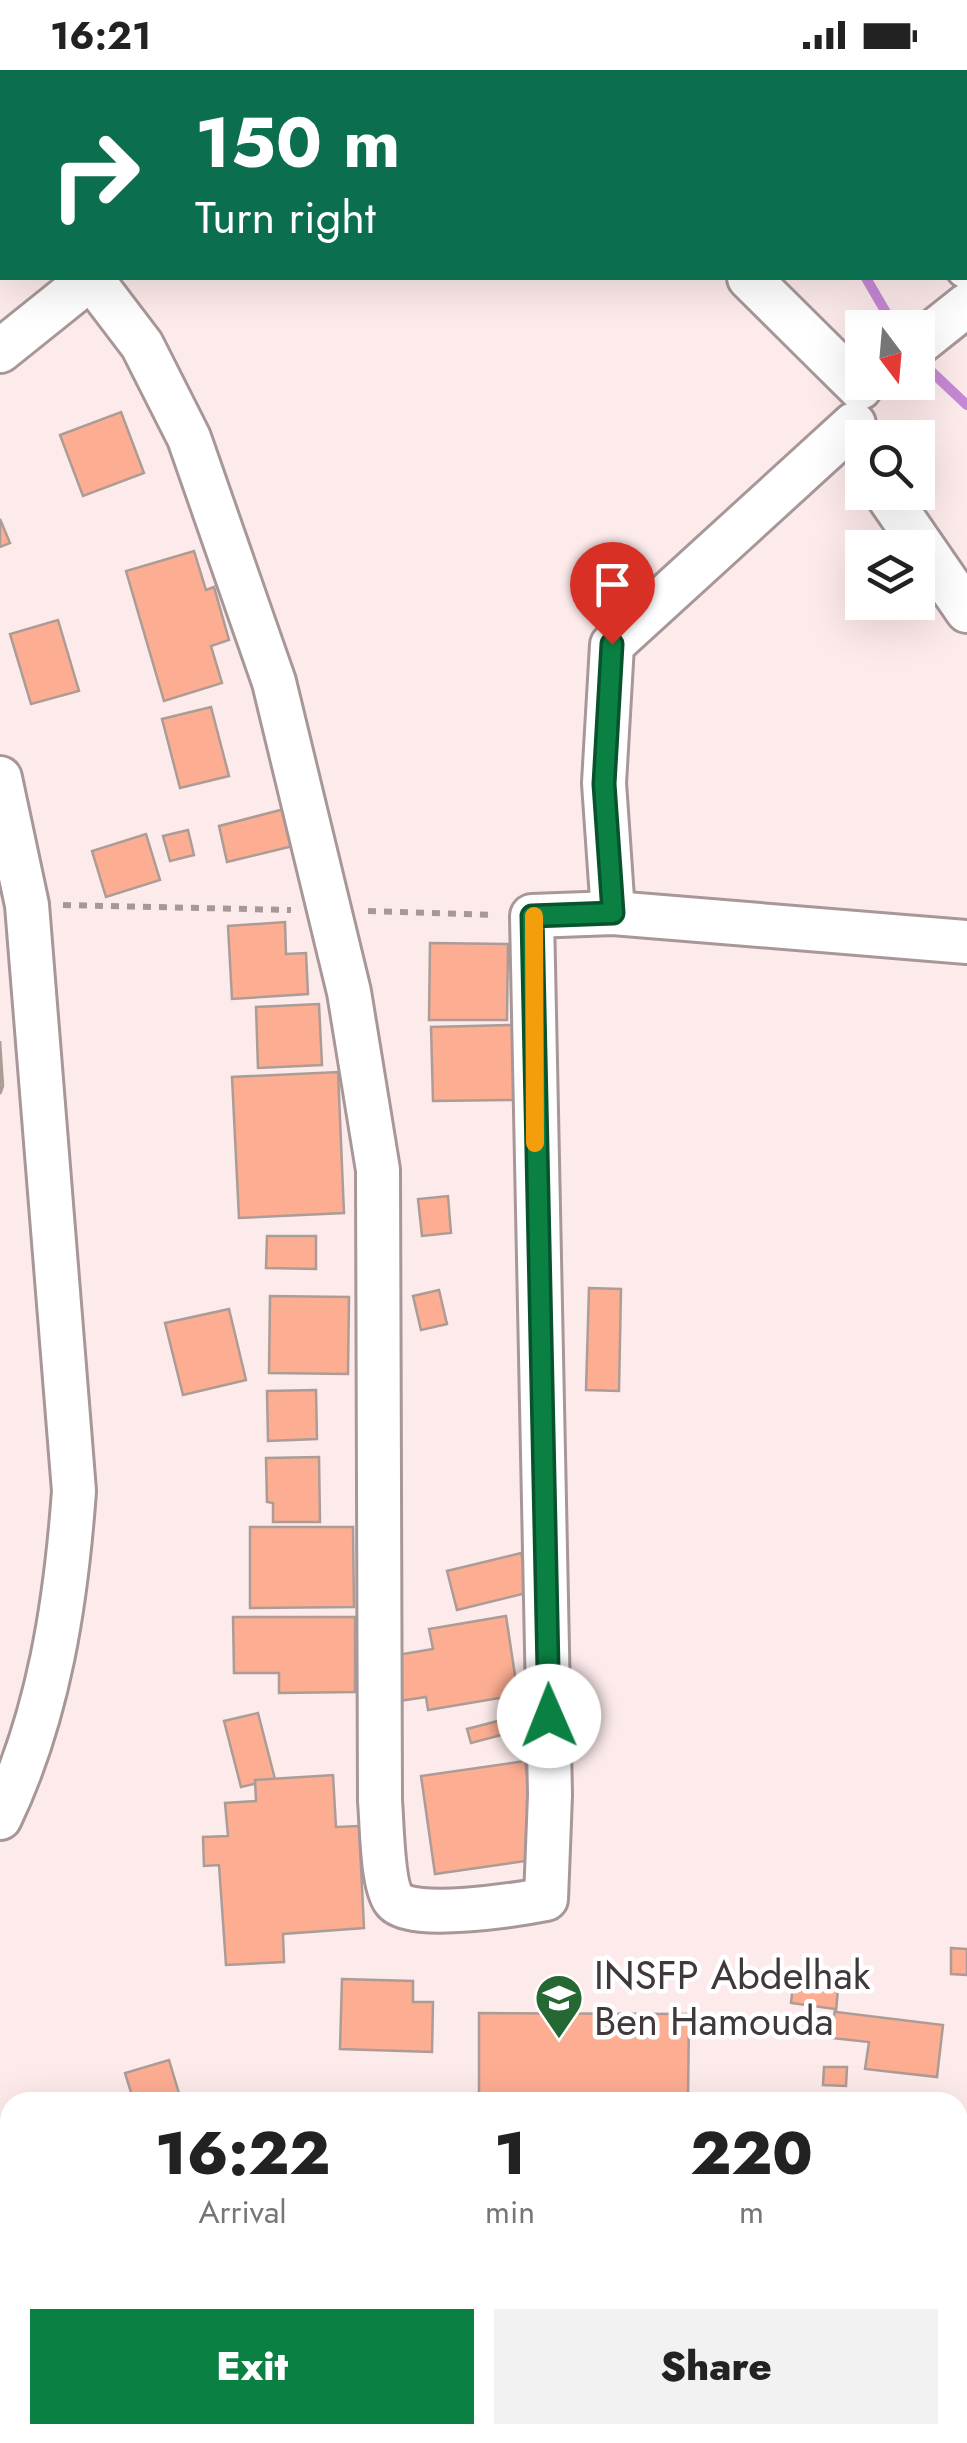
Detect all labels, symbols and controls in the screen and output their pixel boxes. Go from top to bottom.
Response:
text: 16:21 [50,8,151,63]
text: 150 m [195,92,401,193]
icon: right [30,110,160,240]
text: Turn right [195,185,376,250]
north arrow [845,310,935,400]
map controls [845,310,935,620]
button: search [845,420,935,510]
button: layers [845,530,935,620]
pin [570,542,655,645]
icon: arrive [585,557,640,612]
position arrow [497,1664,601,1768]
place label: INSFP Abdelhak Ben Hamouda [594,1946,871,2050]
school or university icon: INSFP Abdelhak Ben Hamouda [533,1972,585,2040]
text: 16:22 [155,2110,330,2197]
text: 1 [494,2110,526,2197]
text: 220 [690,2110,813,2197]
text: Arrival [198,2189,287,2235]
text: min [485,2189,535,2235]
text: m [739,2189,764,2235]
button: Exit [30,2309,474,2424]
button: Share [494,2309,938,2424]

